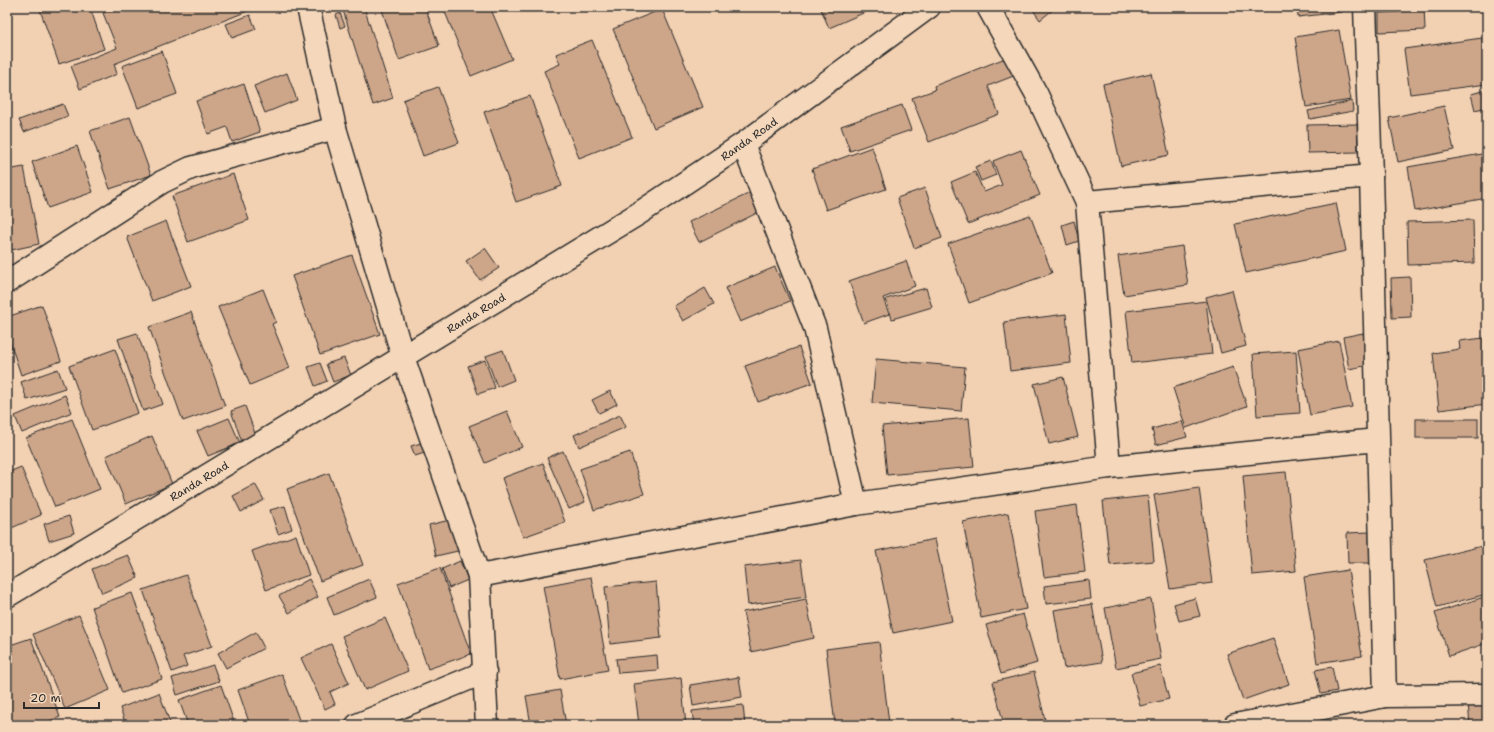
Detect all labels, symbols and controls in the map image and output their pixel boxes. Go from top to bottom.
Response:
street label: Randa Road [718,114,781,165]
street label: Randa Road [444,290,508,337]
street label: Randa Road [167,458,231,505]
scale bar [24,684,99,710]
text: 20 m [30,690,61,706]

